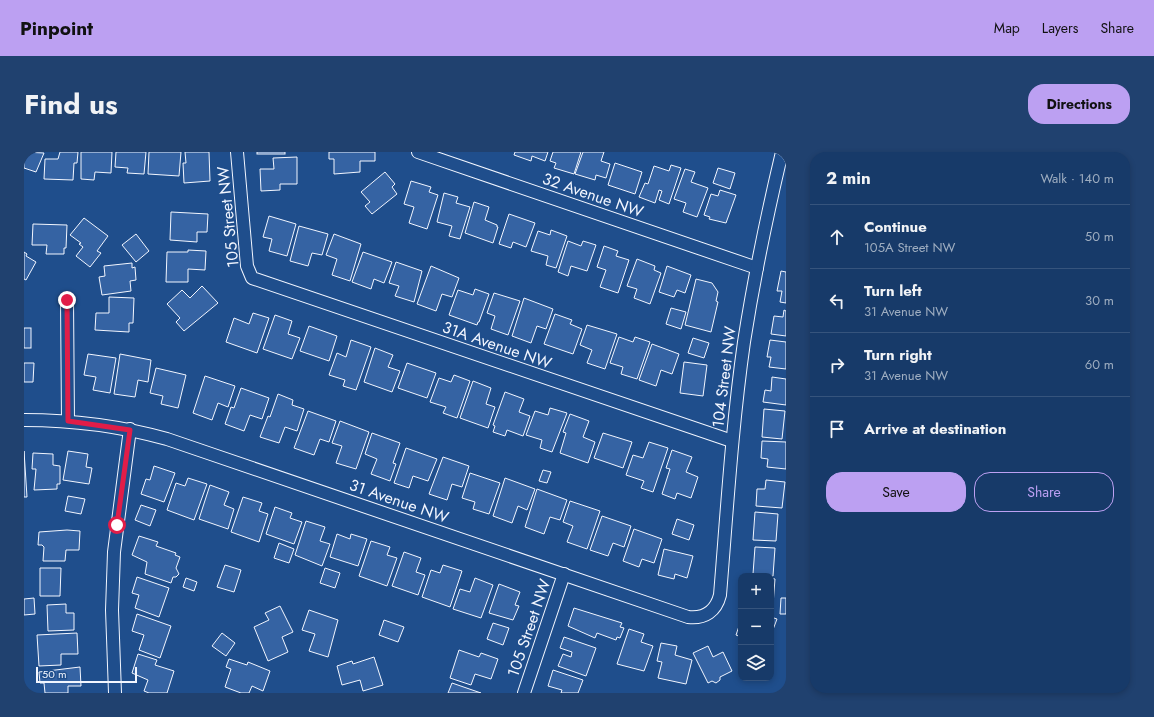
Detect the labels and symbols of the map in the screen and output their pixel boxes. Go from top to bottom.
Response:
street label: 105 Street NW [211,165,245,269]
street label: 32 Avenue NW [539,167,647,223]
route end [58,291,76,309]
street label: 31A Avenue NW [439,316,555,375]
street label: 104 Street NW [706,325,742,429]
street label: 31 Avenue NW [346,473,452,529]
route start [108,516,126,534]
street label: 105 Street NW [502,576,557,680]
scale bar [36,665,137,684]

